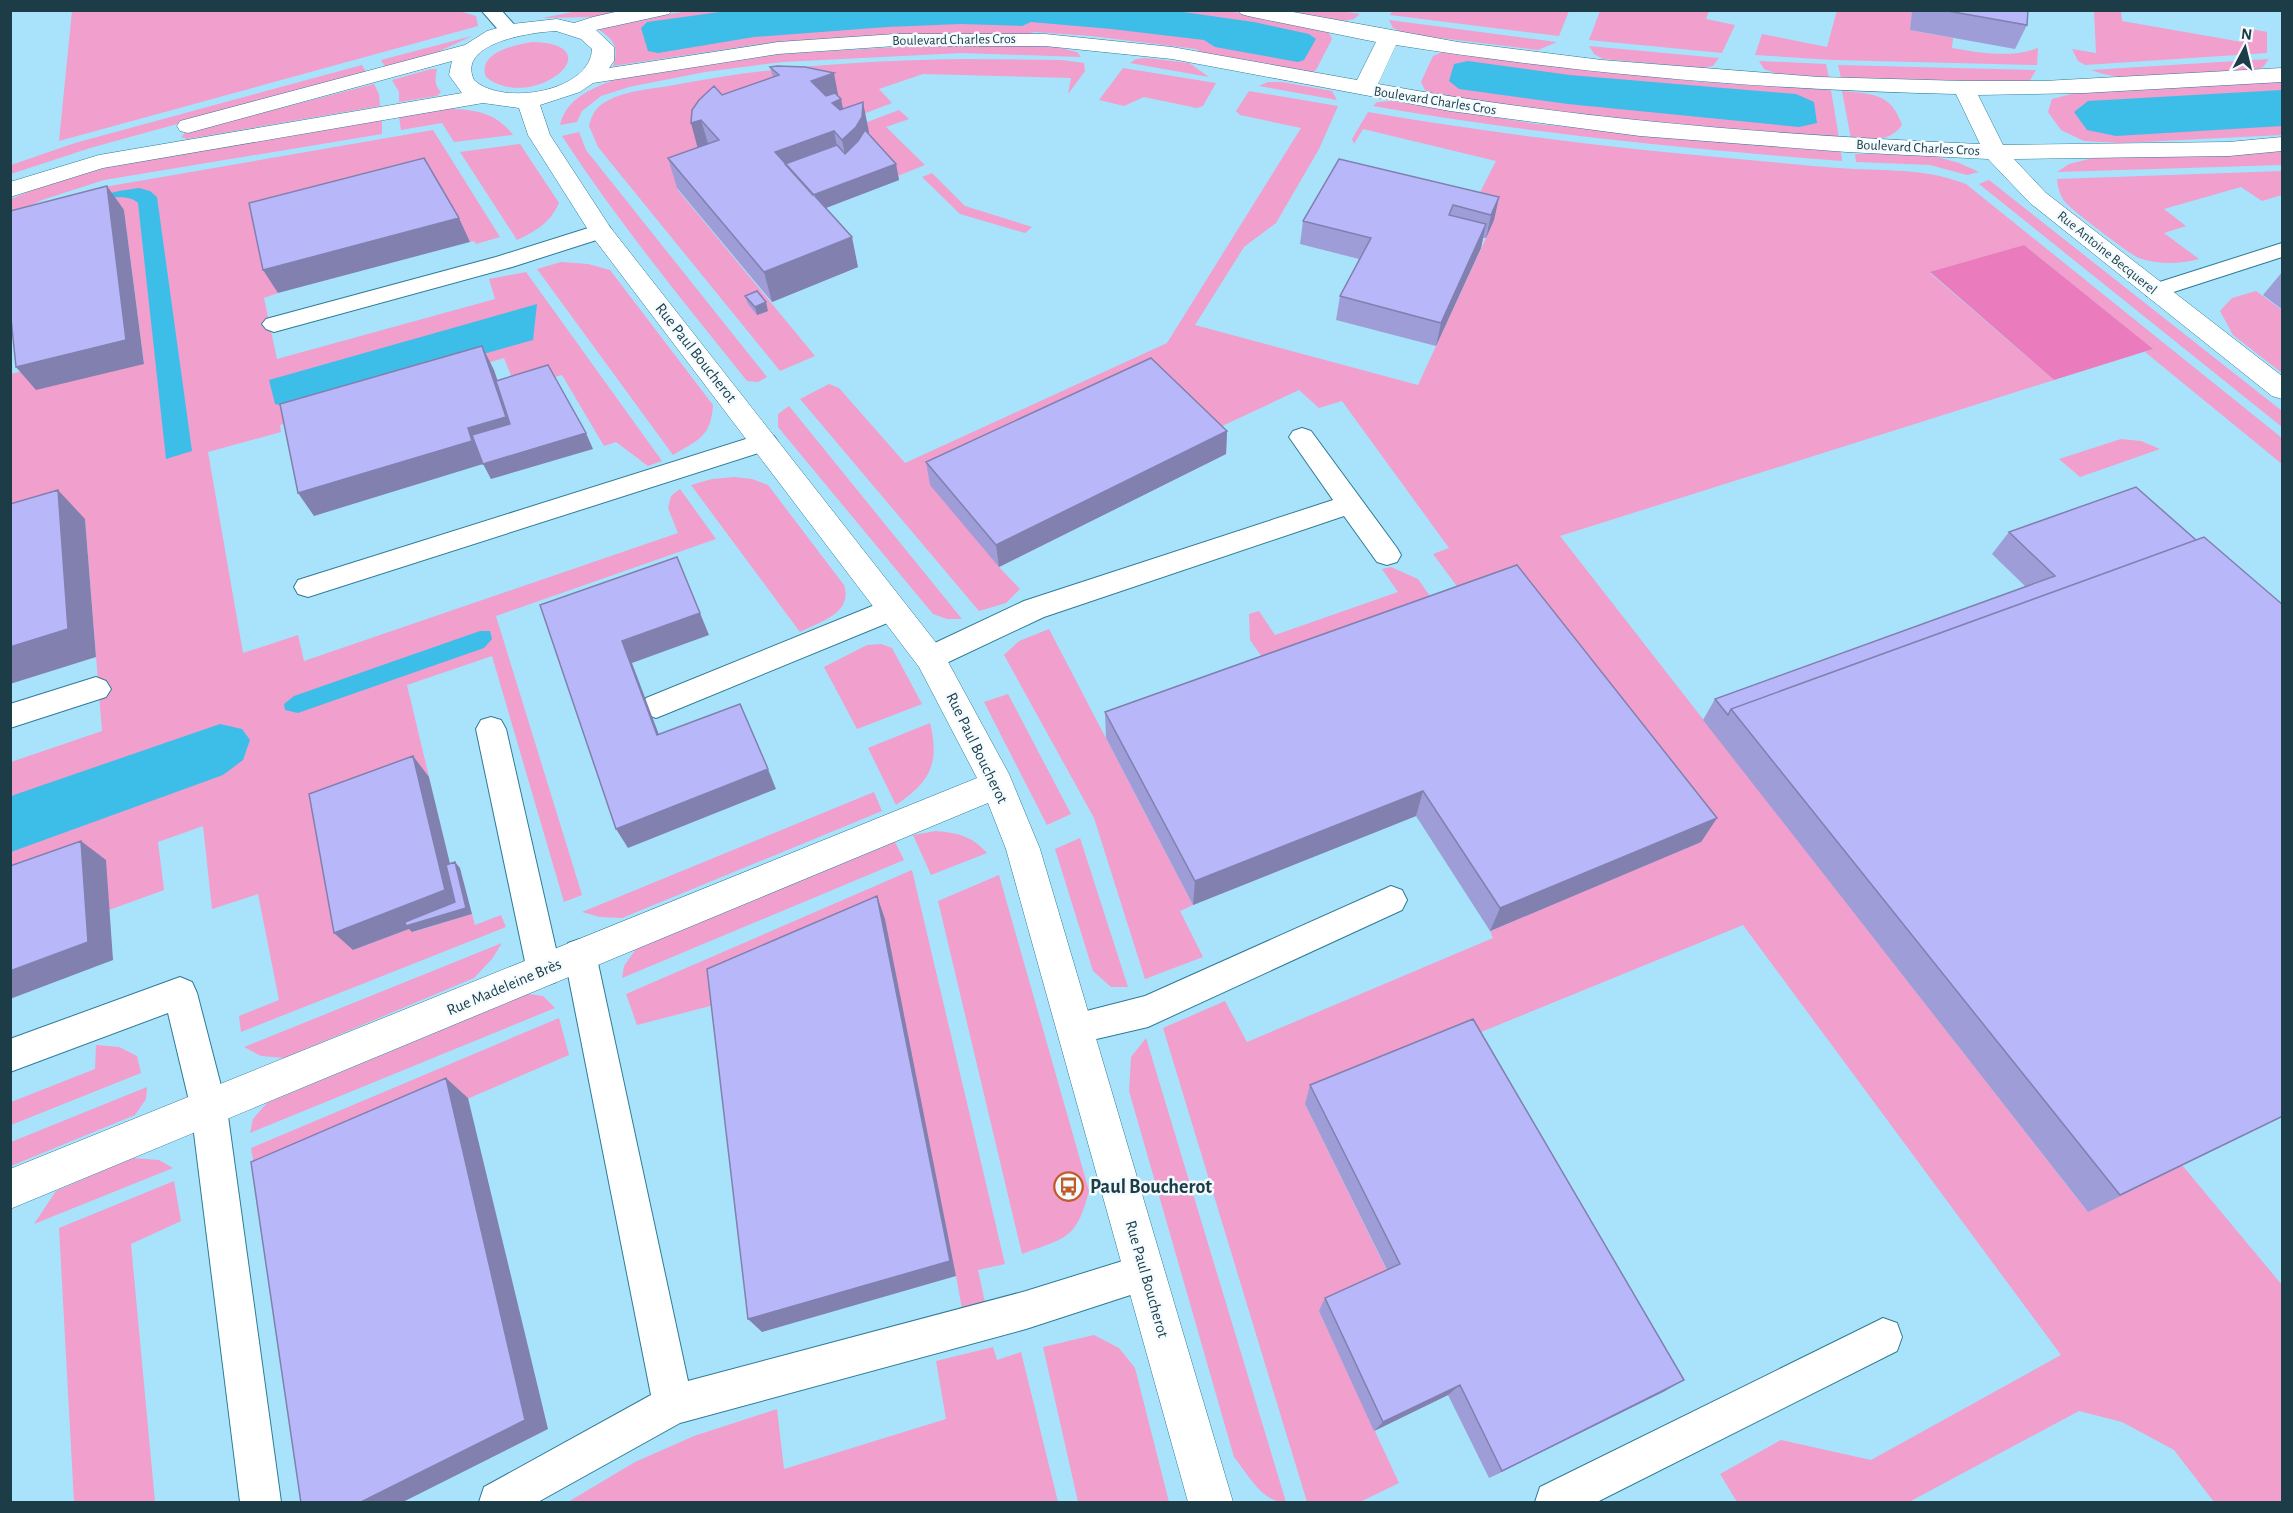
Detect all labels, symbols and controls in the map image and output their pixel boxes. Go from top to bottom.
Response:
north arrow [2215,18,2275,78]
text: N [2240,25,2253,43]
street label: Boulevard Charles Cros [892,32,1016,48]
street label: Boulevard Charles Cros [1373,84,1497,118]
street label: Boulevard Charles Cros [1856,138,1980,158]
street label: Rue Antoine Becquerel [2055,209,2159,297]
street label: Rue Paul Boucherot [652,300,740,406]
street label: Rue Paul Boucherot [943,690,1011,806]
street label: Rue Madeleine Brès [444,956,564,1018]
bus stop icon: Paul Boucherot [1053,1171,1085,1203]
place label: Paul Boucherot [1090,1177,1212,1197]
street label: Rue Paul Boucherot [1123,1219,1171,1339]

